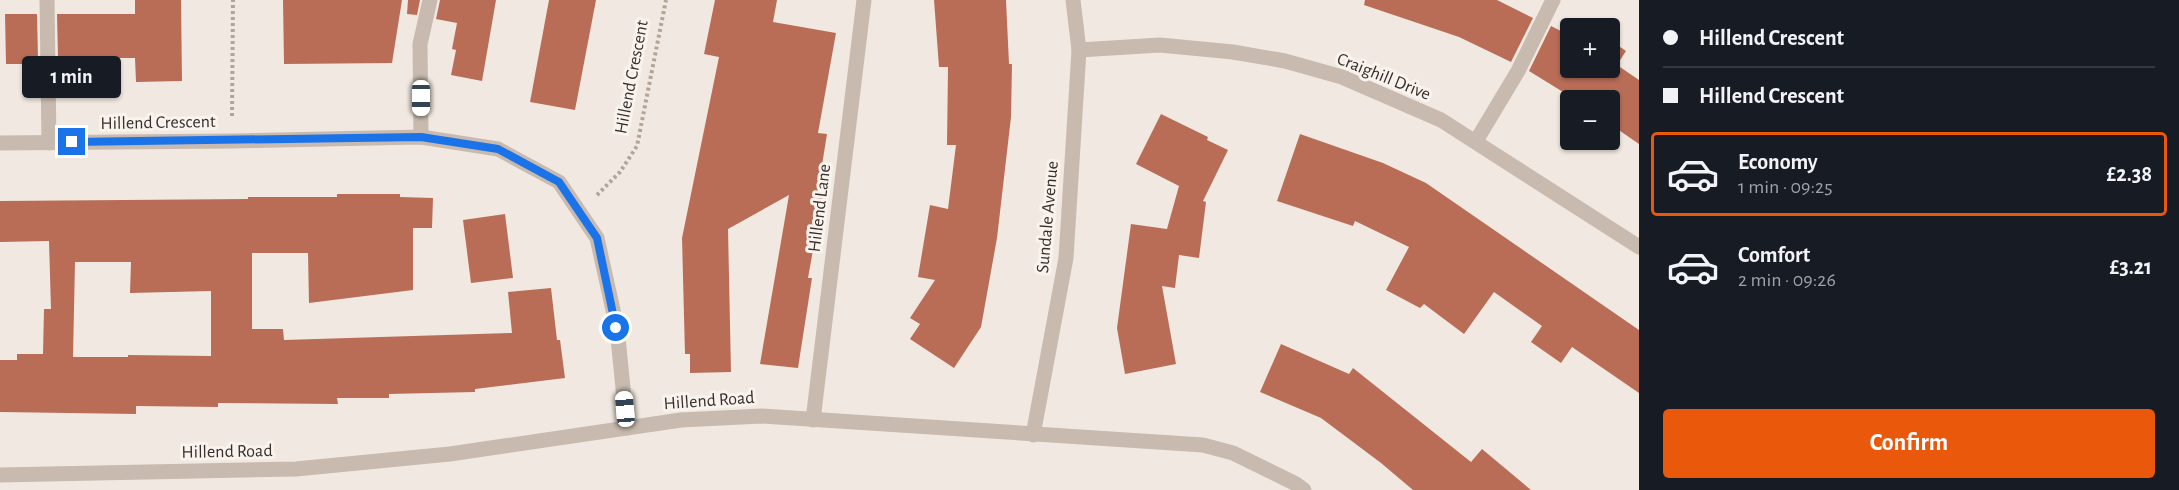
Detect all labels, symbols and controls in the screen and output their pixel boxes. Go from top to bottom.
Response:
map controls [1560,18,1620,150]
button: + [1560,18,1620,78]
street label: Hillend Crescent [612,19,652,136]
text: Hillend Crescent [1699,27,1844,49]
street label: Craighill Drive [1334,50,1433,104]
callout: 1 min [22,55,122,97]
text: 1 min [50,67,93,87]
car [412,80,430,116]
text: Hillend Crescent [1699,85,1844,107]
button: − [1560,90,1620,150]
street label: Hillend Crescent [100,113,216,133]
route end [58,128,85,155]
icon: car [1666,147,1720,201]
text: Economy [1738,151,1818,173]
street label: Sundale Avenue [1034,160,1062,274]
street label: Hillend Lane [806,163,834,253]
text: £2.38 [2106,163,2152,185]
text: 1 min · 09:25 [1738,177,1833,197]
icon: car [1666,240,1720,294]
text: Comfort [1738,244,1810,266]
text: £3.21 [2109,256,2152,278]
text: 2 min · 09:26 [1738,270,1836,290]
route start [602,314,629,341]
street label: Hillend Road [663,389,755,413]
car [614,390,636,428]
button: Confirm [1663,409,2155,478]
street label: Hillend Road [181,442,273,462]

